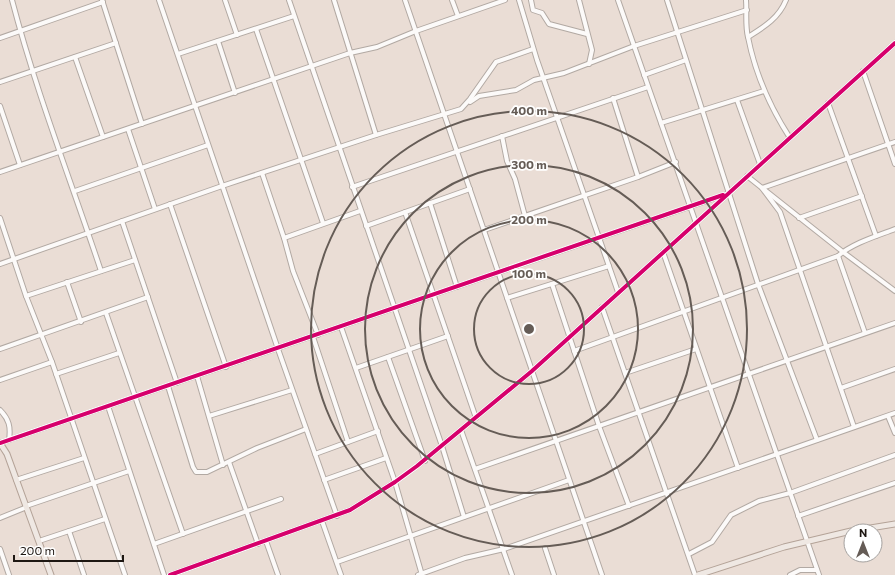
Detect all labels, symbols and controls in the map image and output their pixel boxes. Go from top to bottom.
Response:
text: 400 m [511,103,547,117]
text: 300 m [511,157,547,171]
text: 200 m [511,212,547,226]
text: 100 m [512,266,546,280]
centre of rings [522,322,536,336]
north arrow [843,523,883,563]
text: N [859,526,867,539]
scale bar [14,537,123,563]
text: 200 m [20,543,55,557]

